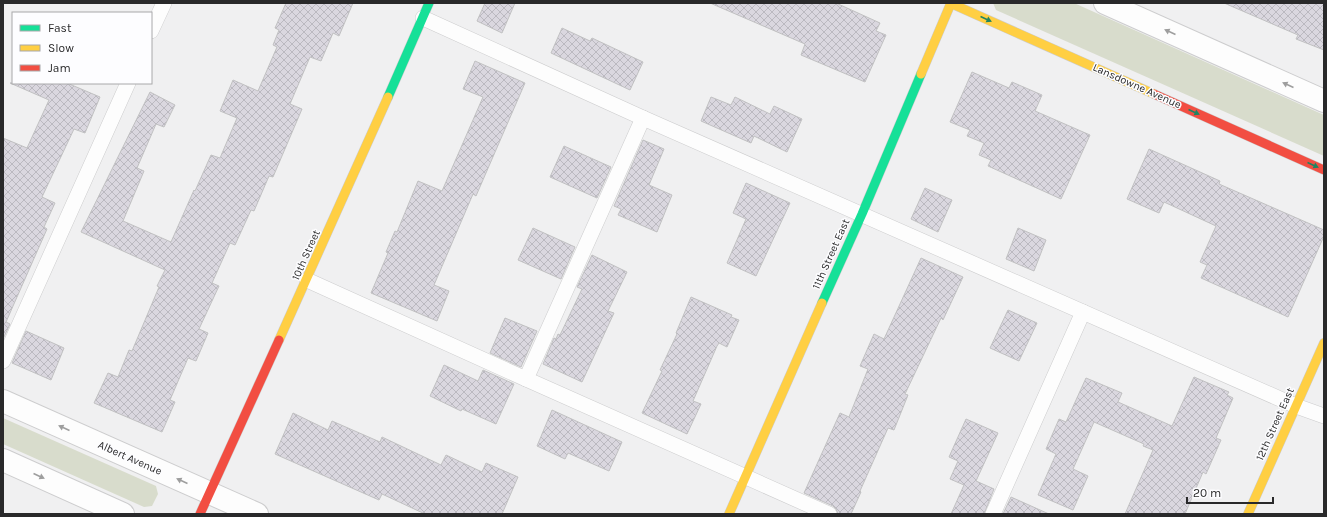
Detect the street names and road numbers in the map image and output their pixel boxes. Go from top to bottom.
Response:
street label: Lansdowne Avenue [1091,61,1183,111]
street label: 11th Street East [810,217,852,291]
street label: 10th Street [289,228,323,282]
street label: 12th Street East [1253,386,1297,462]
street label: Albert Avenue [96,438,164,478]

